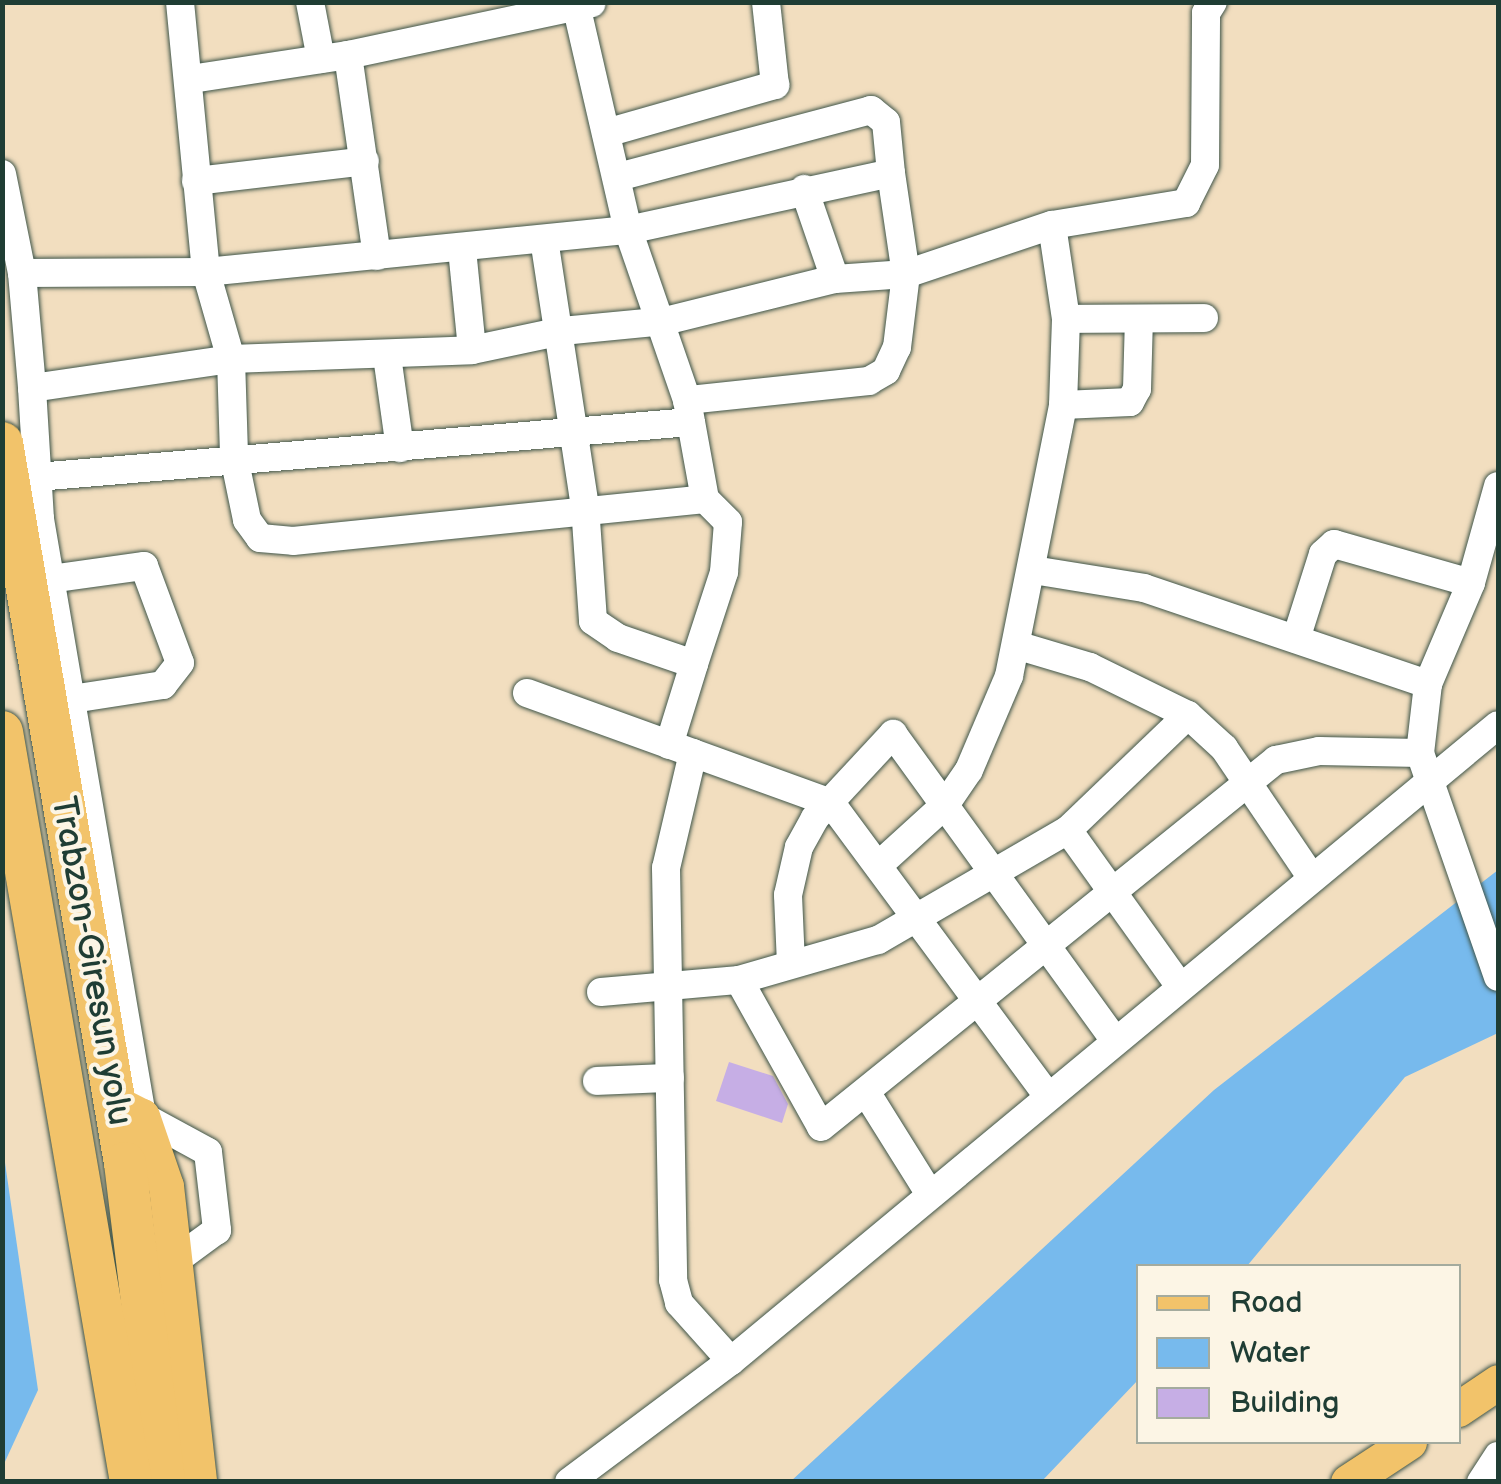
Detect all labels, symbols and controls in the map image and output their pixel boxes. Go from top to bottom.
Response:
street label: Trabzon-Giresun yolu [41,793,141,1129]
legend [1136,1264,1461,1444]
text: Road [1230,1285,1303,1321]
text: Water [1230,1335,1310,1371]
text: Building [1230,1385,1339,1421]

